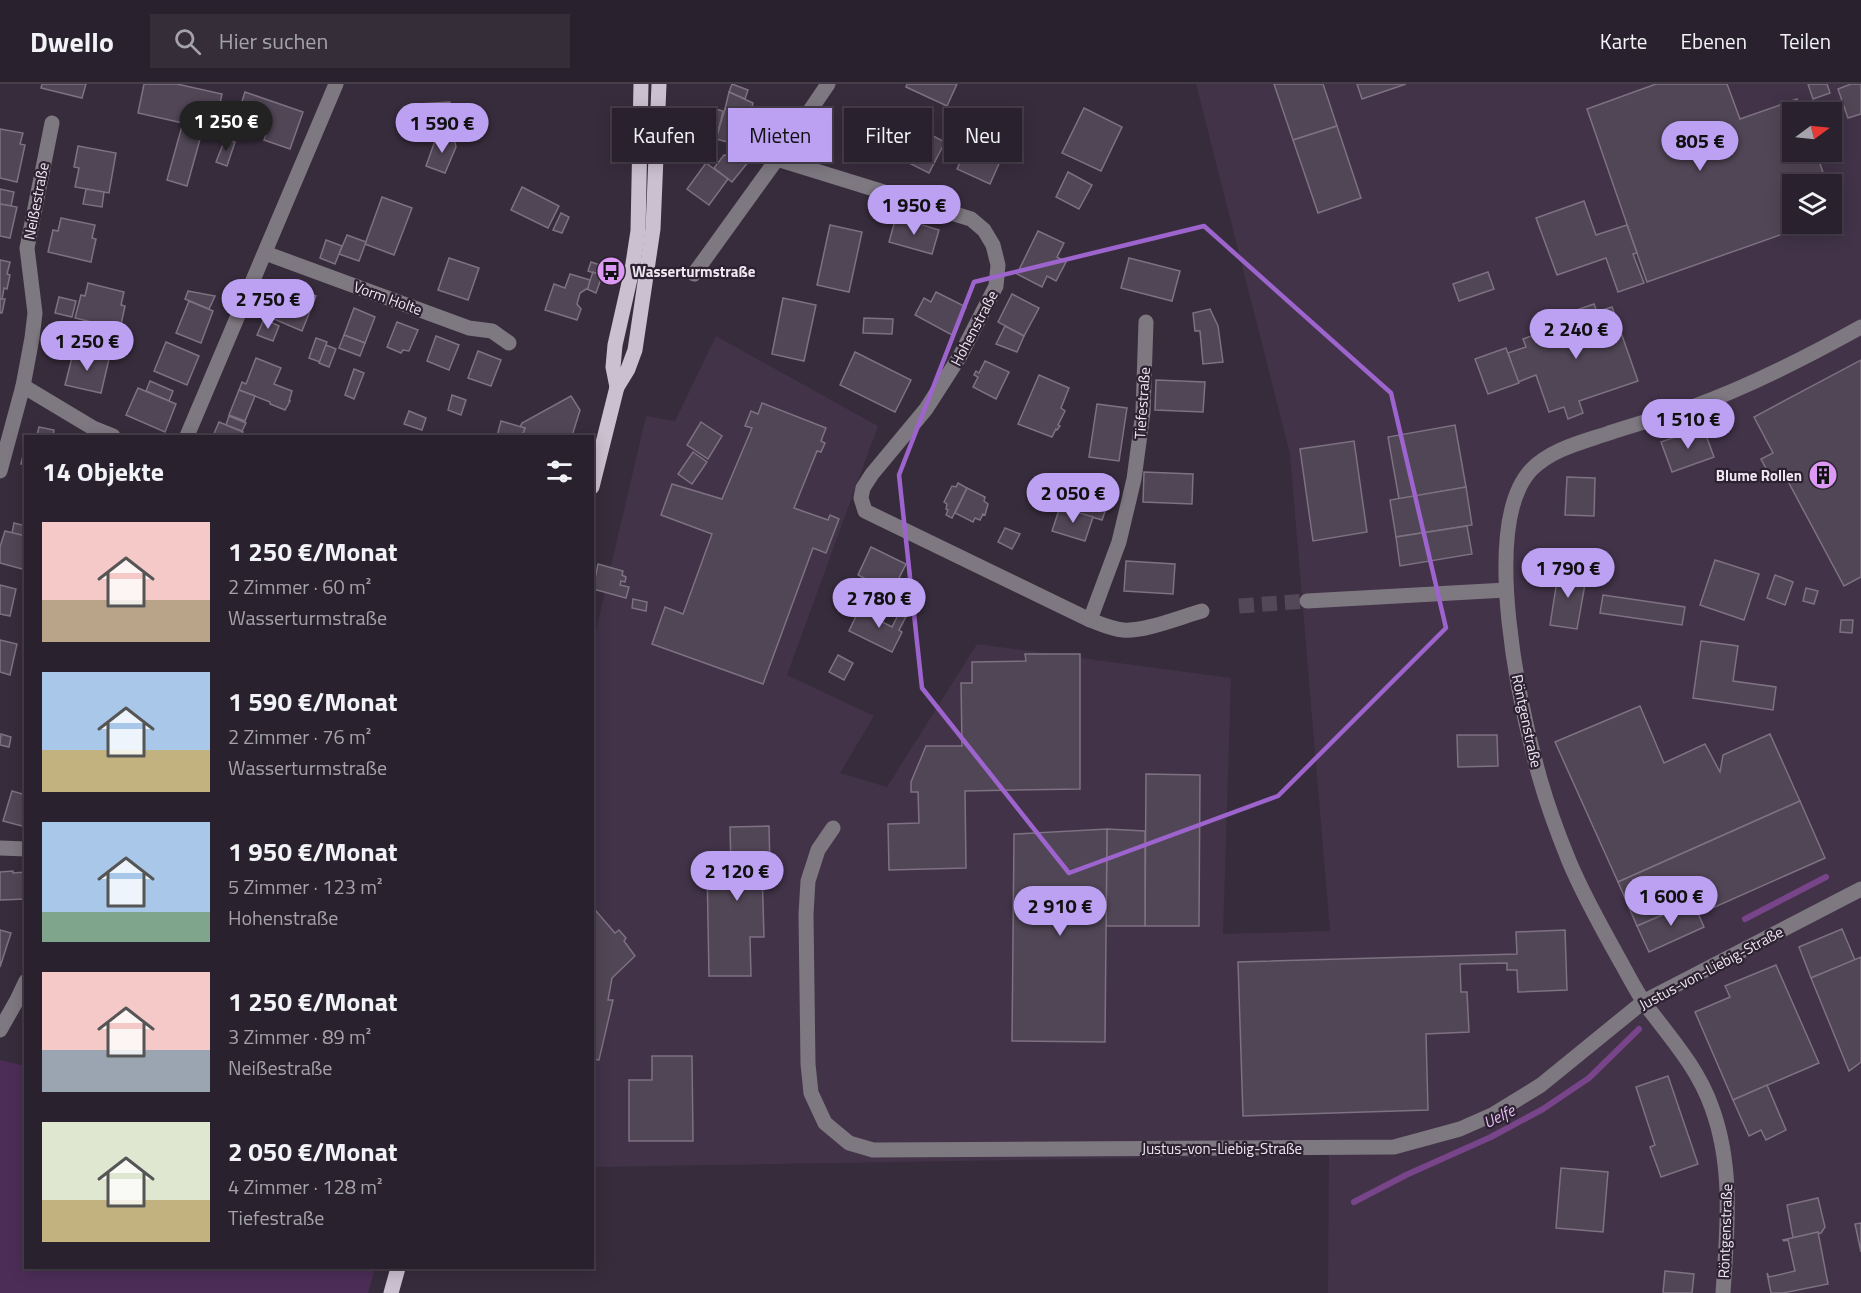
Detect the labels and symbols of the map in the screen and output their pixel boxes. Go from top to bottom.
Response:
pin: 1 250 € [171,101,281,152]
north arrow [1782,102,1842,162]
pin: 1 590 € [387,103,497,154]
pin: 805 € [1658,121,1742,172]
street label: Neißestraße [17,160,55,242]
pin: 1 950 € [859,185,969,236]
bus stop icon: Wasserturmstraße [595,255,627,287]
place label: Wasserturmstraße [632,260,756,283]
street label: Vorm Holte [350,275,426,321]
pin: 2 750 € [213,279,323,330]
street label: Hohenstraße [944,286,1004,370]
pin: 2 240 € [1521,309,1631,360]
pin: 1 250 € [32,321,142,372]
street label: Tiefestraße [1128,366,1156,440]
pin: 1 510 € [1633,399,1743,450]
building icon: Blume Rollen [1807,459,1839,491]
place label: Blume Rollen [1716,464,1802,487]
pin: 2 050 € [1018,473,1128,524]
pin: 1 790 € [1513,548,1623,599]
pin: 2 780 € [824,578,934,629]
street label: Röntgenstraße [1506,672,1548,770]
pin: 2 120 € [682,851,792,902]
pin: 1 600 € [1616,876,1726,927]
pin: 2 910 € [1005,886,1115,937]
street label: Justus-von-Liebig-Straße [1635,920,1787,1016]
water label: Uelfe [1479,1097,1520,1134]
street label: Justus-von-Liebig-Straße [1142,1137,1302,1160]
street label: Röntgenstraße [1712,1183,1738,1279]

